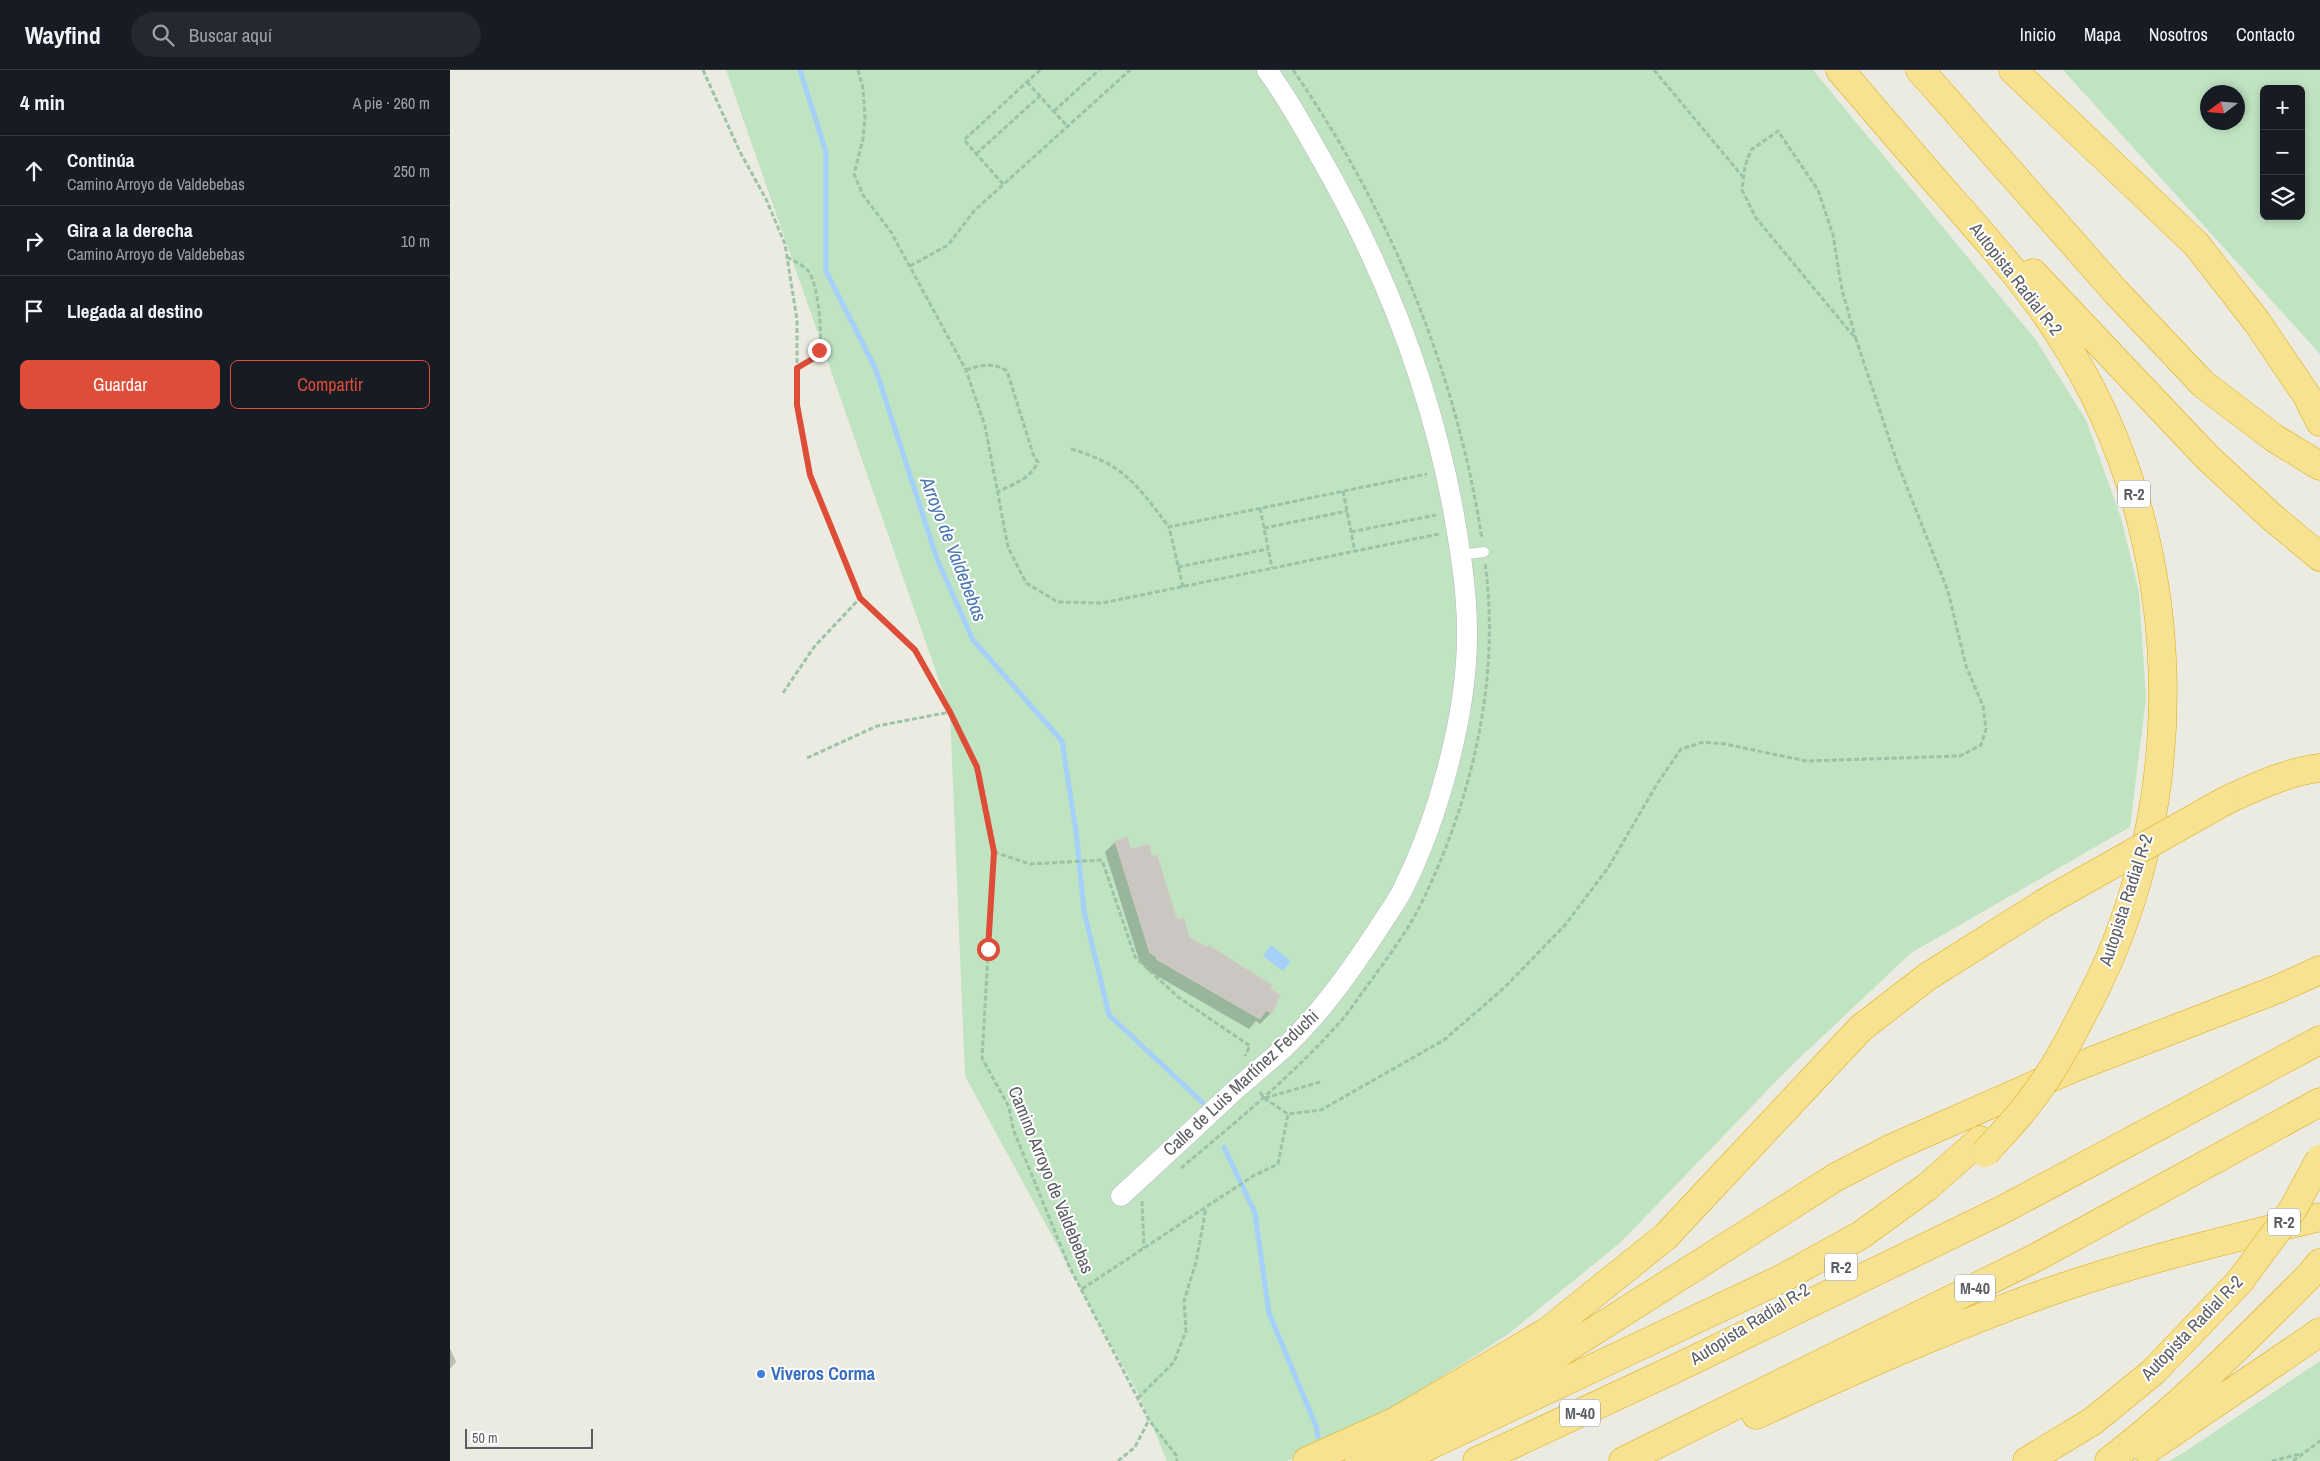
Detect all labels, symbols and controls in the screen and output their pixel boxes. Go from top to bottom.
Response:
search box [131,12,481,57]
text: Wayfind [25,19,101,51]
icon: search [149,21,177,49]
text: Buscar aquí [189,22,272,48]
text: Inicio [2020,22,2056,47]
text: Mapa [2084,22,2121,47]
text: Nosotros [2149,22,2208,47]
text: Contacto [2236,22,2295,47]
north arrow [2200,85,2245,130]
map controls [2260,85,2305,220]
button: + [2260,85,2305,130]
text: 4 min [20,88,65,117]
text: A pie · 260 m [353,92,430,114]
button: − [2260,130,2305,175]
text: Continúa [67,147,135,173]
icon: ahead [20,157,48,185]
text: 250 m [394,160,430,182]
text: Camino Arroyo de Valdebebas [67,173,245,195]
button: layers [2260,175,2305,220]
street label: Autopista Radial R-2 [1964,216,2068,340]
text: Gira a la derecha [67,217,193,243]
icon: right [20,227,48,255]
text: 10 m [401,230,430,252]
text: Camino Arroyo de Valdebebas [67,243,245,265]
icon: arrive [20,297,48,325]
text: Llegada al destino [67,298,203,324]
route end [808,339,831,362]
button: Guardar [20,360,220,409]
button: Compartir [230,360,430,409]
water label: Arroyo de Valdebebas [914,472,994,625]
road number: R-2 [2118,480,2150,508]
street label: Autopista Radial R-2 [2092,831,2159,970]
route start [977,938,1000,961]
street label: Calle de Luis Martínez Feduchi [1157,1004,1324,1161]
street label: Camino Arroyo de Valdebebas [1002,1082,1101,1277]
road number: R-2 [2268,1208,2300,1236]
road number: R-2 [1825,1254,1857,1280]
street label: Autopista Radial R-2 [2134,1270,2248,1386]
road number: M-40 [1955,1274,1995,1302]
street label: Autopista Radial R-2 [1684,1277,1814,1371]
place label: Viveros Corma [771,1361,876,1386]
marker: Viveros Corma [755,1368,767,1380]
road number: M-40 [1560,1400,1600,1426]
scale bar [465,1426,592,1449]
text: 50 m [472,1429,498,1447]

